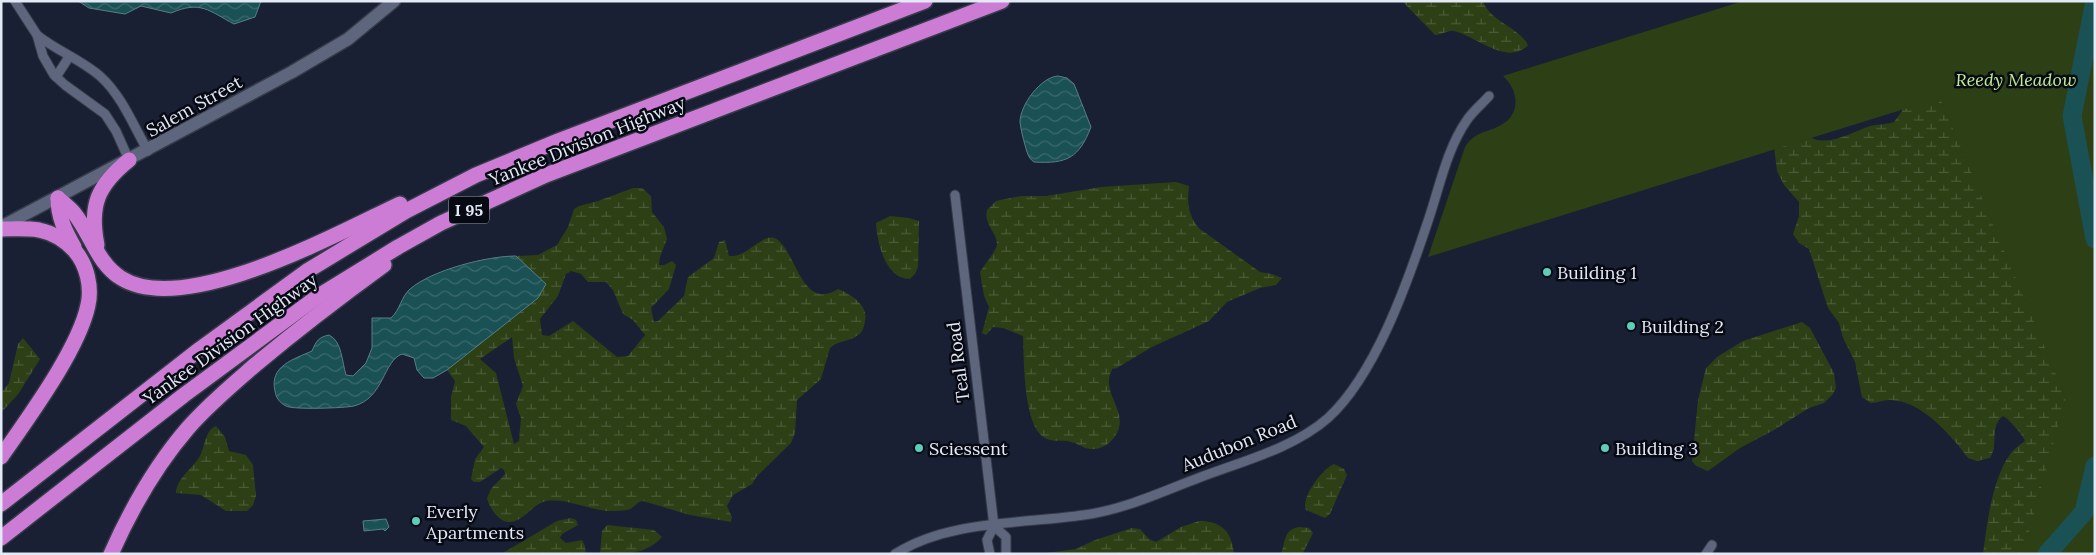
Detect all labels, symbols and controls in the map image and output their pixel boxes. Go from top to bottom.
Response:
park label: Reedy Meadow [1956,68,2076,91]
street label: Salem Street [142,70,246,142]
street label: Yankee Division Highway [485,91,689,191]
road number: I 95 [449,196,489,224]
place label: Building 1 [1557,261,1637,284]
marker: Building 1 [1541,266,1553,278]
street label: Yankee Division Highway [138,268,322,410]
place label: Building 2 [1641,315,1724,338]
street label: Teal Road [942,320,974,404]
marker: Building 2 [1625,320,1637,332]
street label: Audubon Road [1177,409,1300,477]
place label: Sciessent [929,437,1008,460]
place label: Building 3 [1615,437,1698,460]
marker: Sciessent [913,442,925,454]
marker: Building 3 [1599,442,1611,454]
place label: Everly Apartments [425,500,524,544]
marker: Everly Apartments [410,515,422,527]

